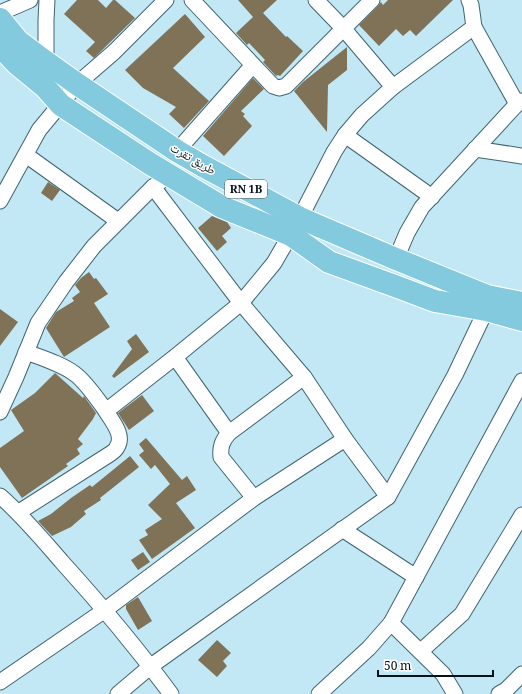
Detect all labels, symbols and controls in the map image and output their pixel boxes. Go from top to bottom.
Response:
street label: طريق تقرت [165,139,219,182]
road number: RN 1B [225,180,267,198]
scale bar [378,652,493,678]
text: 50 m [384,657,411,678]

